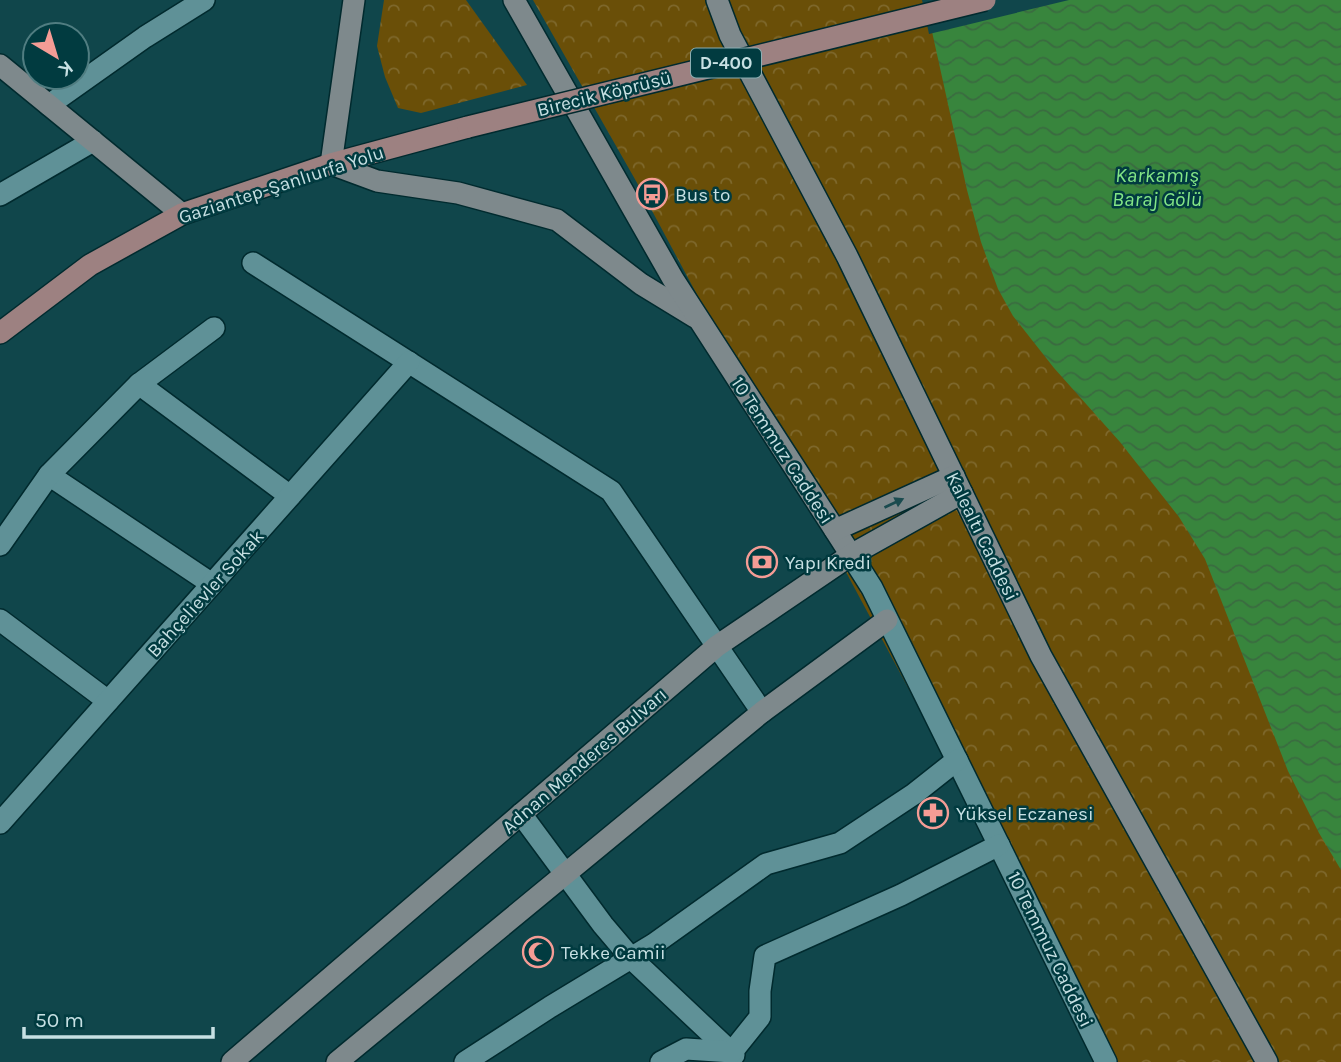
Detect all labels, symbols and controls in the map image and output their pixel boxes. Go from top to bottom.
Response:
north arrow [21,21,91,91]
road number: D-400 [691,48,761,78]
text: K [54,56,78,81]
street label: Birecik Köprüsü [535,67,674,121]
street label: Gaziantep-Şanlıurfa Yolu [176,141,387,229]
water label: Karkamış Baraj Gölü [1112,163,1202,211]
bus stop icon: Bus to [635,177,669,211]
place label: Bus to [675,184,730,206]
street label: 10 Temmuz Caddesi [726,373,838,528]
street label: Kalealtı Caddesi [941,469,1023,604]
one-way arrow [884,497,904,509]
street label: Bahçelievler Sokak [143,525,269,662]
bank icon: Yapı Kredi [745,545,779,579]
place label: Yapı Kredi [785,552,871,574]
street label: Adnan Menderes Bulvarı [498,683,671,838]
pharmacy icon: Yüksel Eczanesi [916,796,950,830]
place label: Yüksel Eczanesi [956,803,1094,825]
street label: 10 Temmuz Caddesi [1003,868,1097,1031]
mosque icon: Tekke Camii [521,935,555,969]
place label: Tekke Camii [561,942,666,964]
scale bar [24,996,214,1040]
text: 50 m [35,1008,84,1032]

